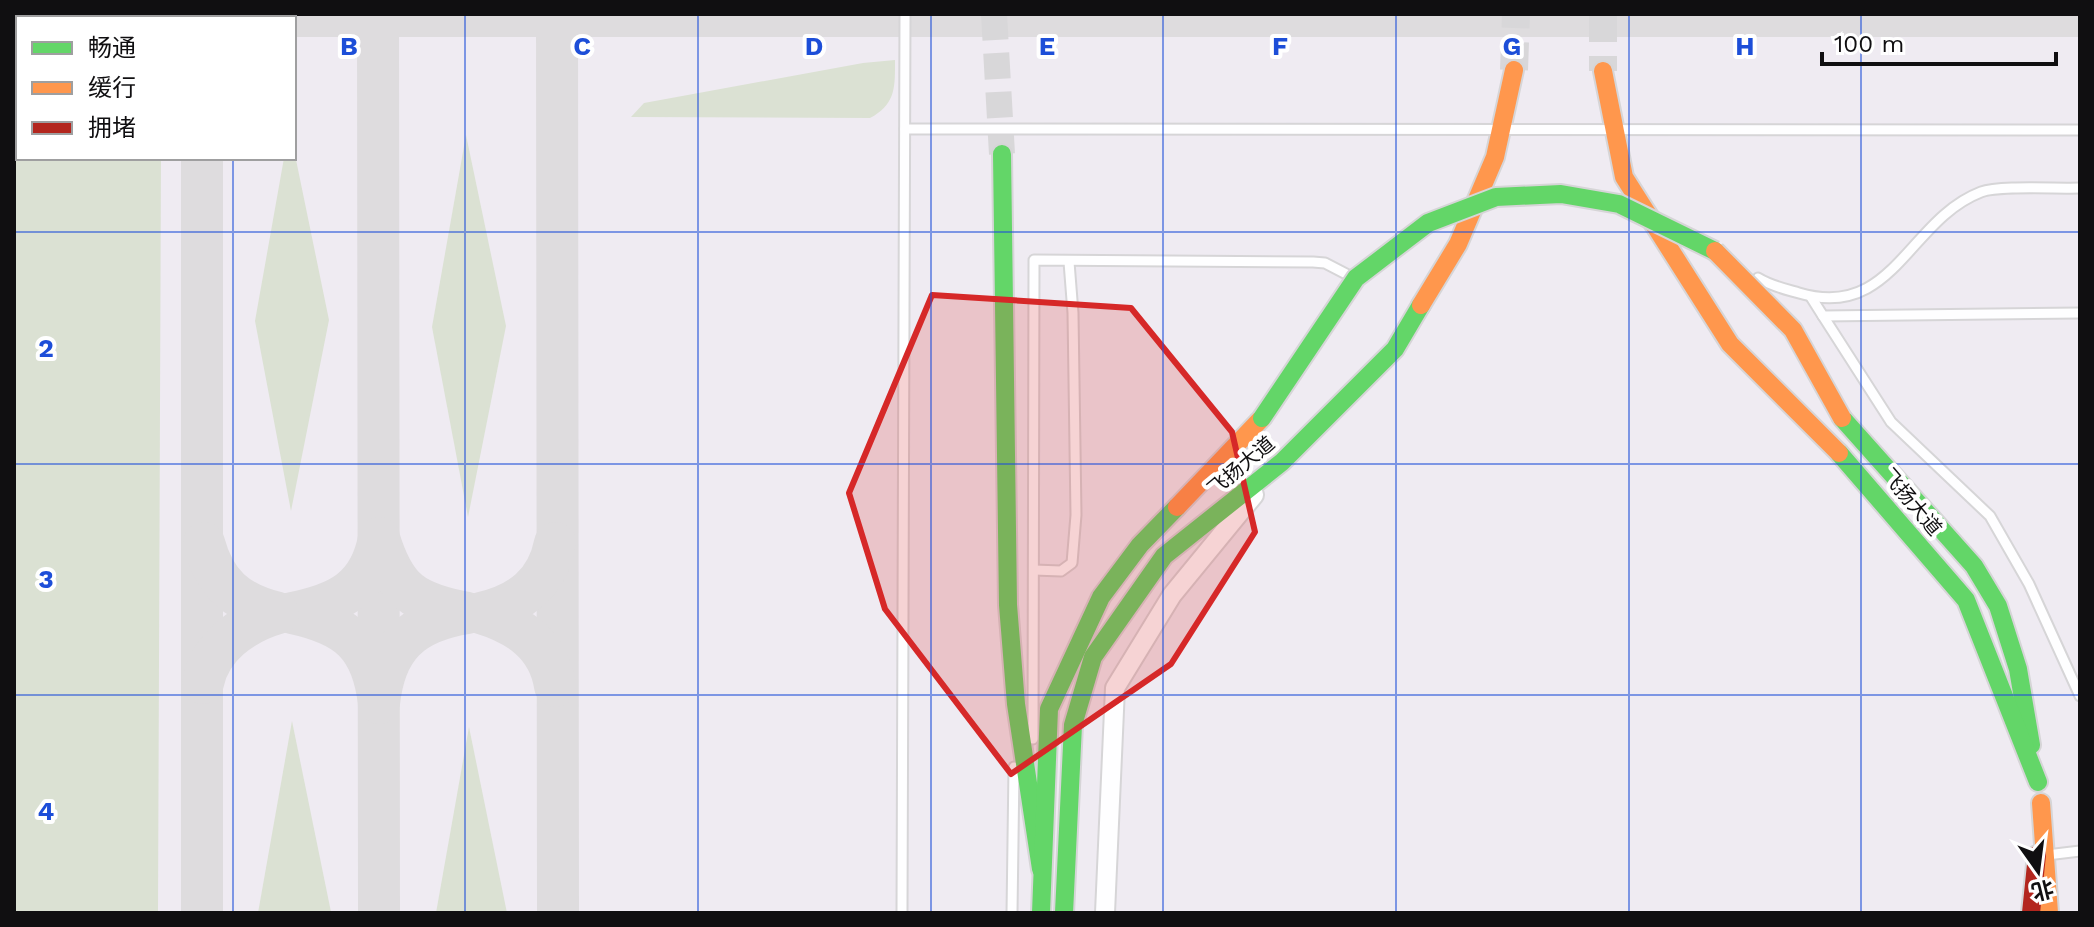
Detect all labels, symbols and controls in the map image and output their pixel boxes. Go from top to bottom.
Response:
legend [16,16,296,160]
scale bar [1822,16,2056,66]
text: 100 m [1834,30,1904,58]
text: B [340,31,358,61]
text: C [573,31,591,61]
text: D [805,31,823,61]
text: E [1039,31,1055,61]
text: F [1272,31,1288,61]
text: G [1503,31,1521,61]
text: H [1735,31,1755,61]
text: 畅通 [88,34,136,62]
text: 缓行 [88,74,136,102]
text: 拥堵 [88,114,136,142]
text: 2 [38,333,54,363]
street label: 飞扬大道 [1203,431,1279,501]
street label: 飞扬大道 [1877,464,1947,540]
text: 3 [38,564,54,594]
text: 4 [38,796,55,826]
north arrow [1998,831,2078,911]
text: 北 [2029,875,2056,905]

